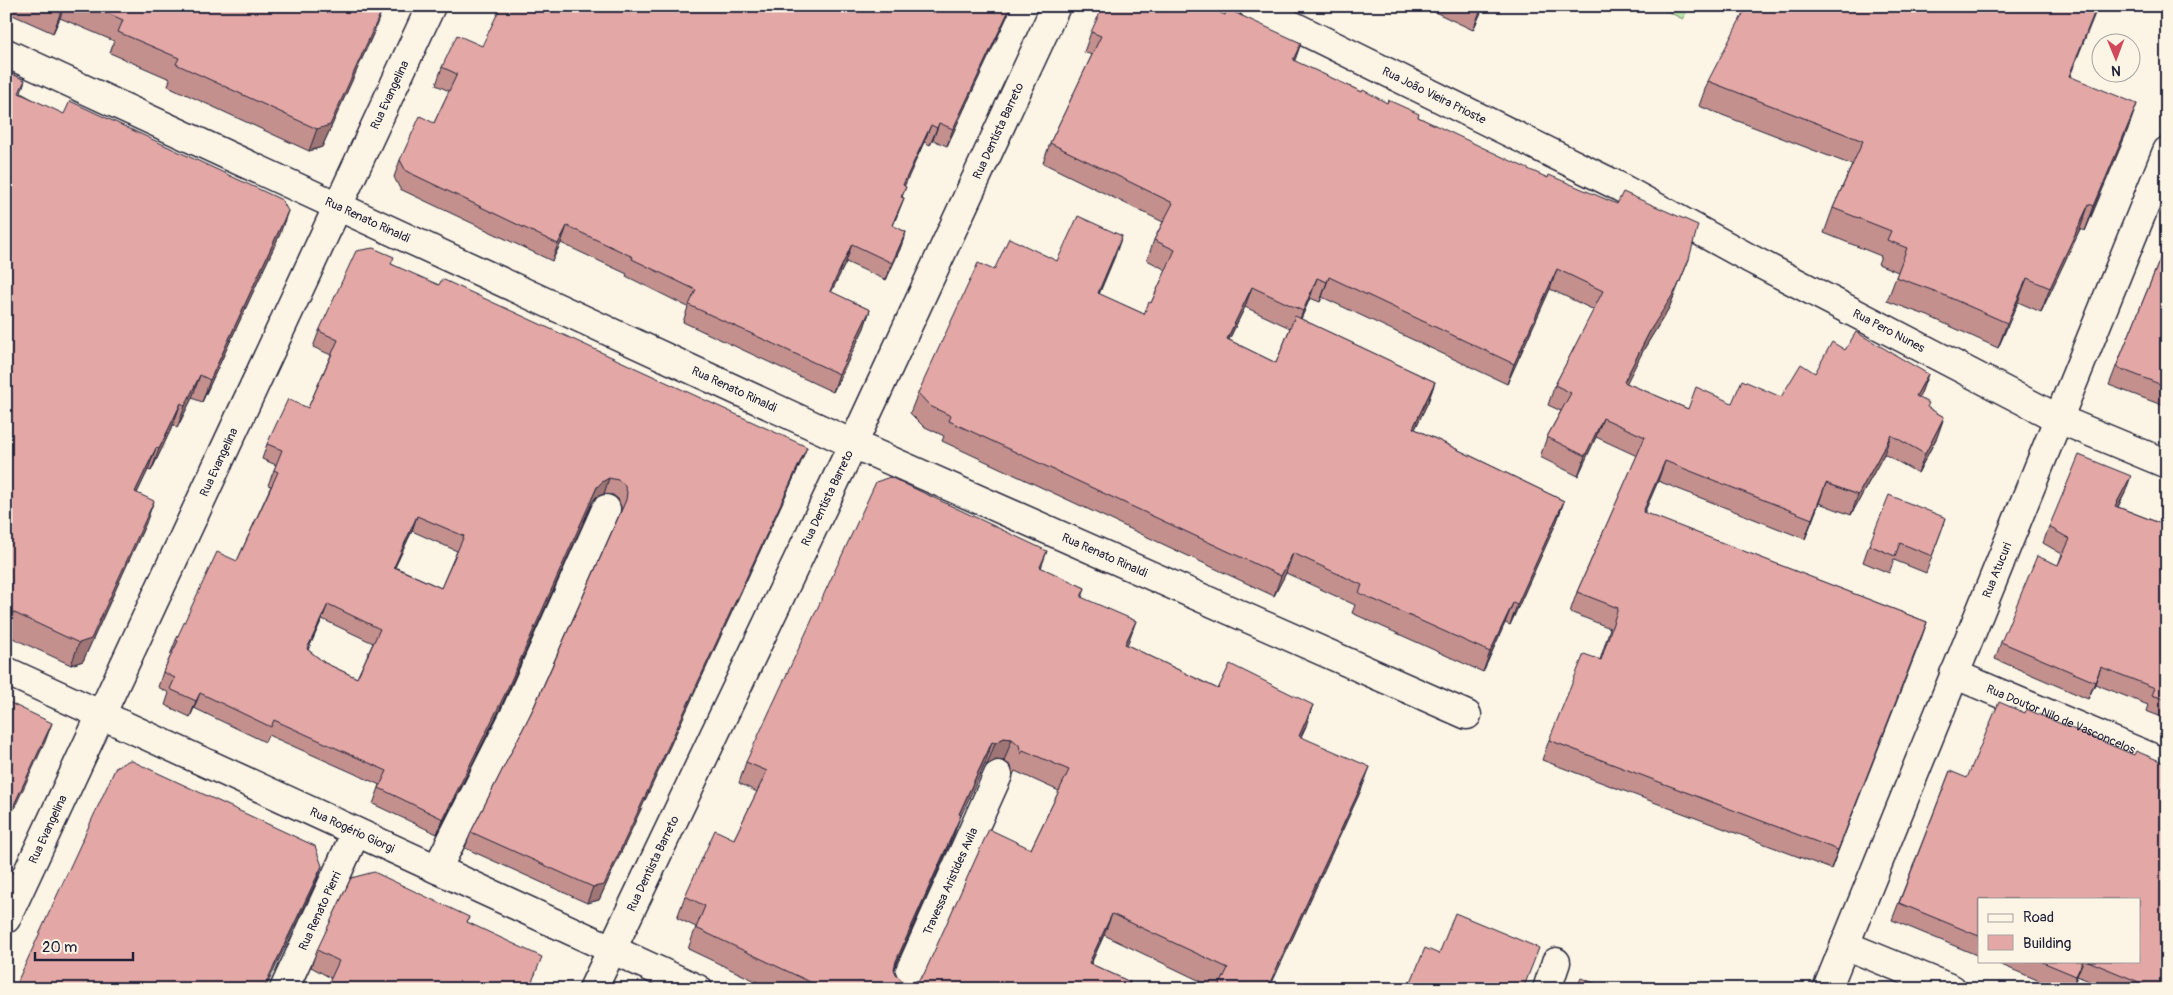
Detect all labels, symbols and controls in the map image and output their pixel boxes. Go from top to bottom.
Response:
north arrow [2090,32,2140,82]
street label: Rua Evangelina [367,58,412,132]
text: N [2111,62,2121,79]
street label: Rua João Vieira Prioste [1380,63,1489,127]
street label: Rua Dentista Barreto [969,80,1027,181]
street label: Rua Renato Rinaldi [322,194,412,246]
street label: Rua Pero Nunes [1850,306,1928,356]
street label: Rua Renato Rinaldi [689,363,779,415]
street label: Rua Evangelina [196,425,241,499]
street label: Rua Dentista Barreto [798,447,857,548]
street label: Rua Renato Rinaldi [1060,530,1150,581]
street label: Rua Atucuri [1979,540,2015,600]
street label: Rua Doutor Nilo de Vasconcelos [1984,681,2138,757]
street label: Rua Evangelina [25,792,70,866]
street label: Rua Rogério Giorgi [307,804,397,856]
street label: Rua Dentista Barreto [624,813,682,914]
street label: Travessa Aristides Avila [920,825,981,937]
street label: Rua Renato Pierri [295,869,344,953]
legend [1978,898,2140,962]
text: Road [2023,908,2054,927]
scale bar [35,930,132,962]
text: Building [2023,934,2071,953]
text: 20 m [42,938,77,957]

